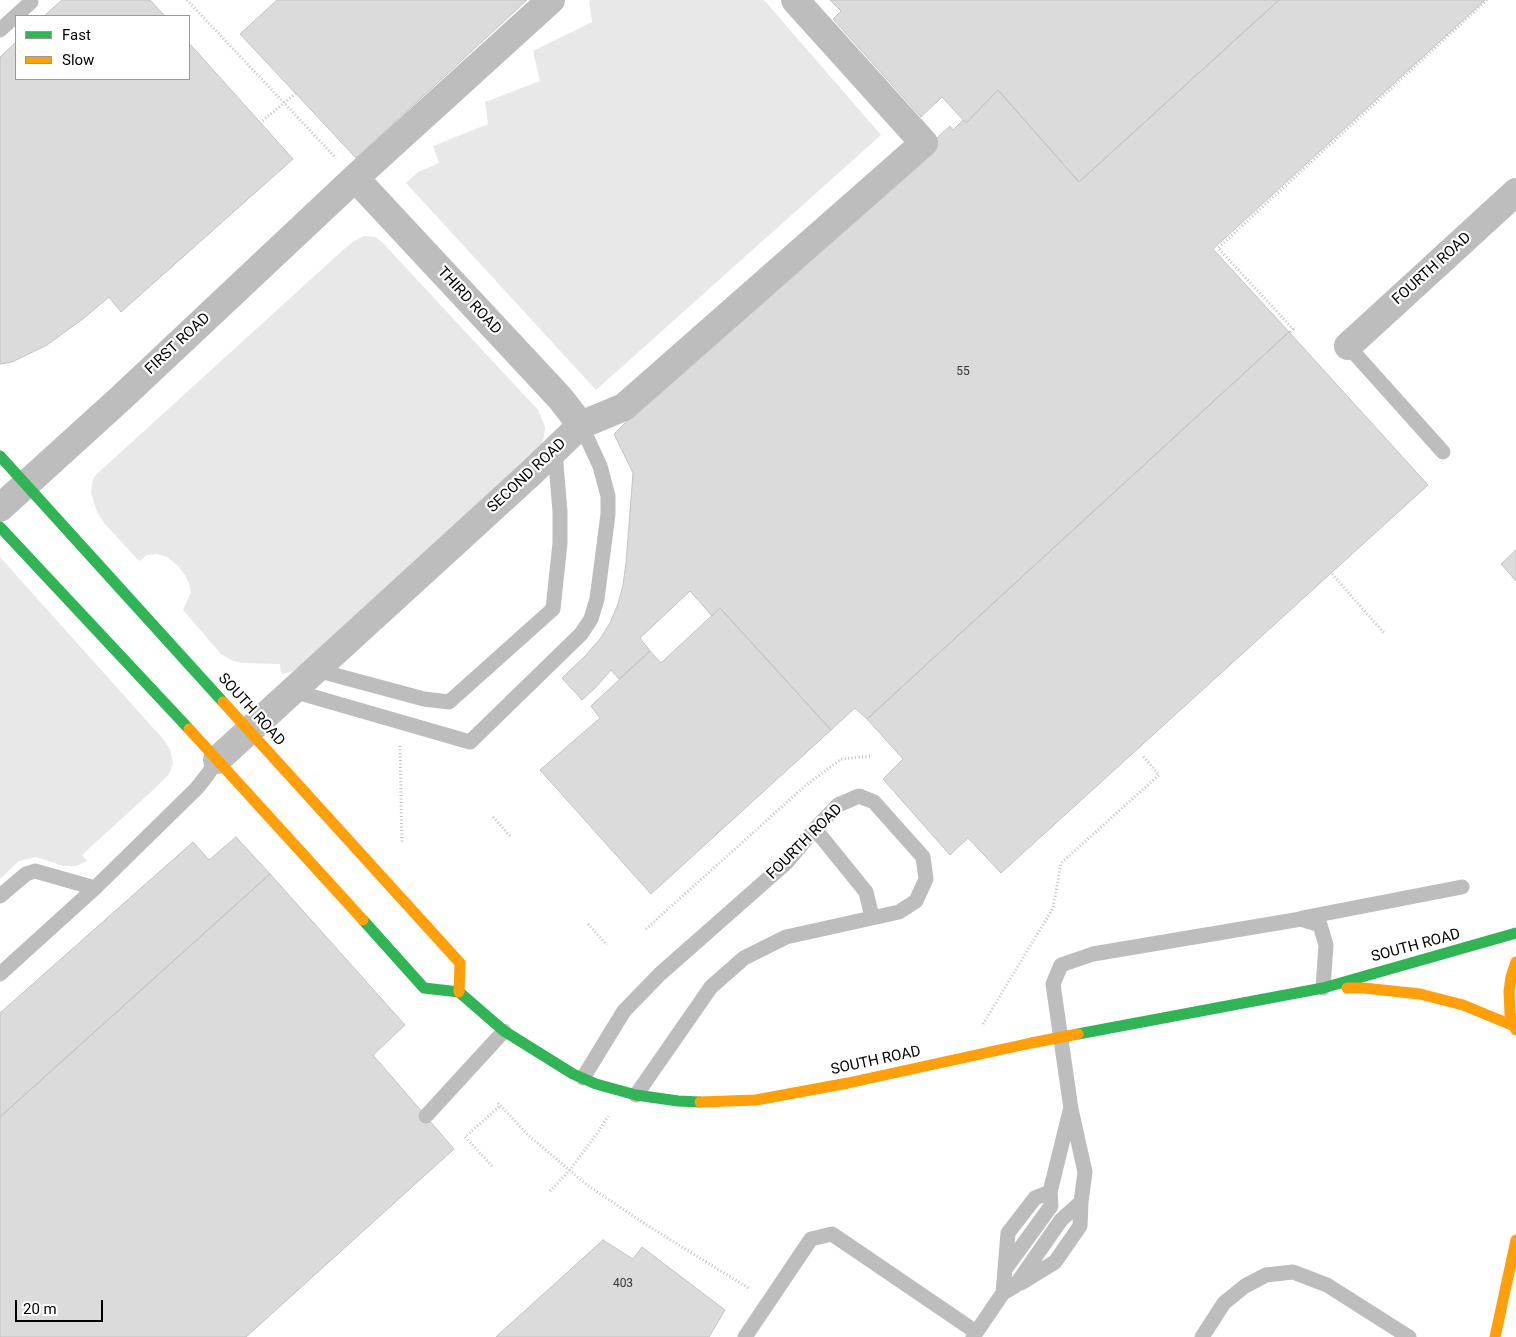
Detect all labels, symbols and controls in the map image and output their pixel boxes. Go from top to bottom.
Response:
legend [15,15,190,80]
text: Fast [62,26,91,44]
text: Slow [62,51,94,69]
street label: FOURTH ROAD [1389,229,1475,309]
street label: THIRD ROAD [433,264,505,338]
street label: FIRST ROAD [142,309,214,379]
house number: 55 [956,365,970,379]
street label: SECOND ROAD [484,435,570,517]
street label: SOUTH ROAD [214,670,288,750]
street label: FOURTH ROAD [763,800,847,884]
street label: SOUTH ROAD [1370,925,1462,967]
street label: SOUTH ROAD [829,1043,923,1079]
house number: 403 [613,1277,633,1291]
scale bar [18,1290,105,1322]
text: 20 m [23,1300,57,1318]

